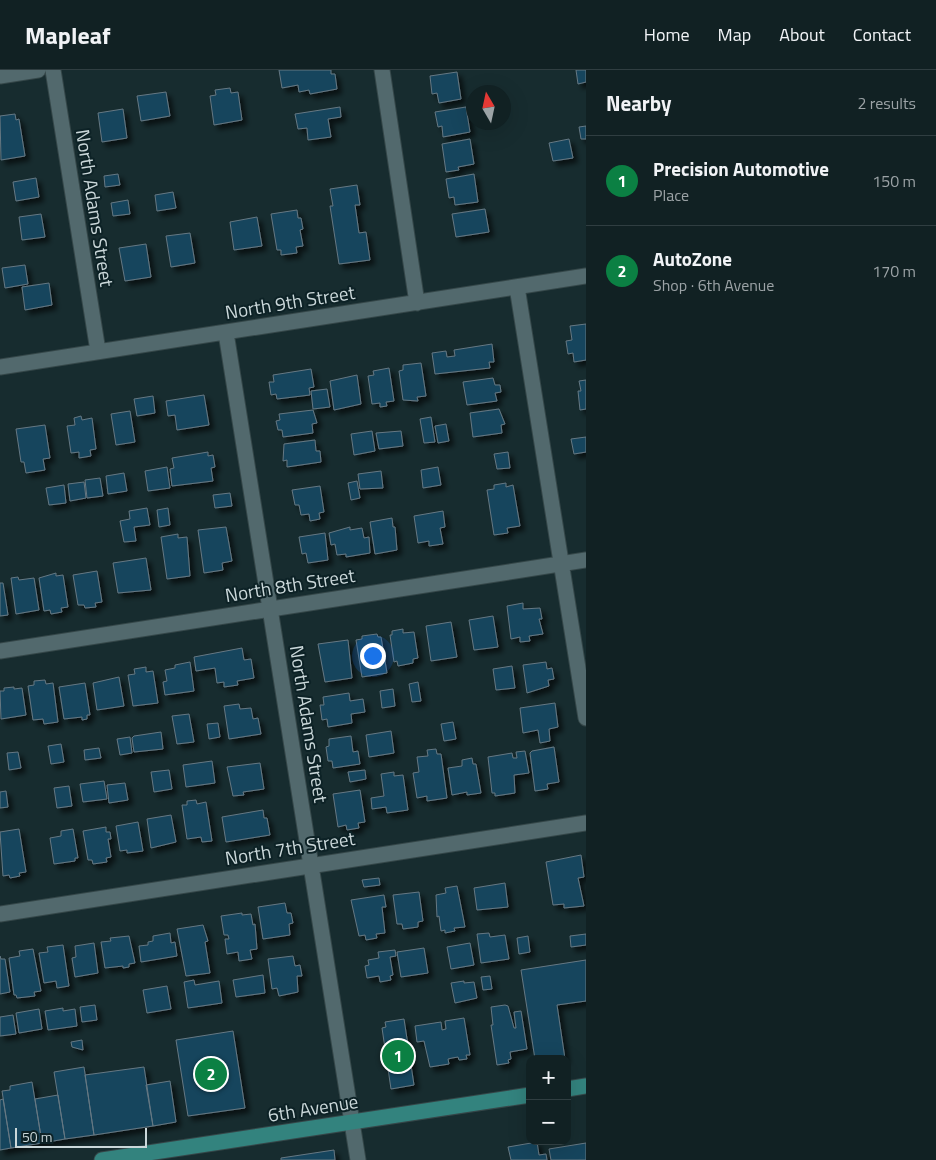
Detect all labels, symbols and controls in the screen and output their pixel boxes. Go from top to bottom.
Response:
text: Mapleaf [25,17,110,53]
text: Home [644,21,690,48]
text: Map [718,21,751,48]
text: About [779,21,825,48]
text: Contact [853,21,911,48]
north arrow [466,85,511,130]
text: Nearby [606,87,671,119]
text: 2 results [857,91,916,115]
street label: North Adams Street [69,127,122,289]
text: Precision Automotive [653,154,829,183]
text: 1 [618,169,626,193]
text: 150 m [872,169,916,193]
text: Place [653,183,689,207]
text: AutoZone [653,244,732,273]
text: 2 [618,259,626,283]
text: 170 m [872,259,916,283]
text: Shop · 6th Avenue [653,273,774,297]
street label: North 9th Street [223,277,357,326]
street label: North 8th Street [223,560,357,609]
street label: North Adams Street [283,643,336,805]
your location [360,643,386,669]
street label: North 7th Street [223,823,357,872]
pin: 1 [382,1037,414,1075]
pin: 2 [195,1055,227,1093]
map controls [526,1055,571,1145]
button: + [526,1055,571,1100]
street label: 6th Avenue [266,1086,360,1129]
button: − [526,1100,571,1145]
scale bar [15,1125,148,1148]
text: 50 m [22,1126,52,1147]

